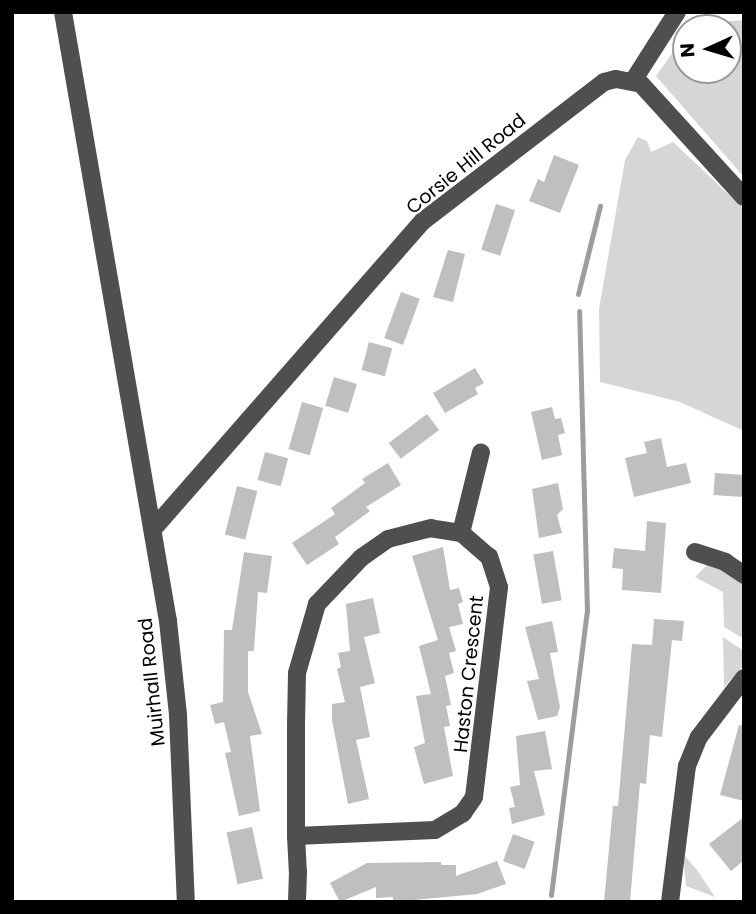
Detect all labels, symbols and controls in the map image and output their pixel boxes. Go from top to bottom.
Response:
north arrow [672,14,742,84]
text: N [674,42,702,58]
street label: Corsie Hill Road [402,109,530,219]
street label: Haston Crescent [449,594,489,754]
street label: Muirhall Road [134,617,170,747]

